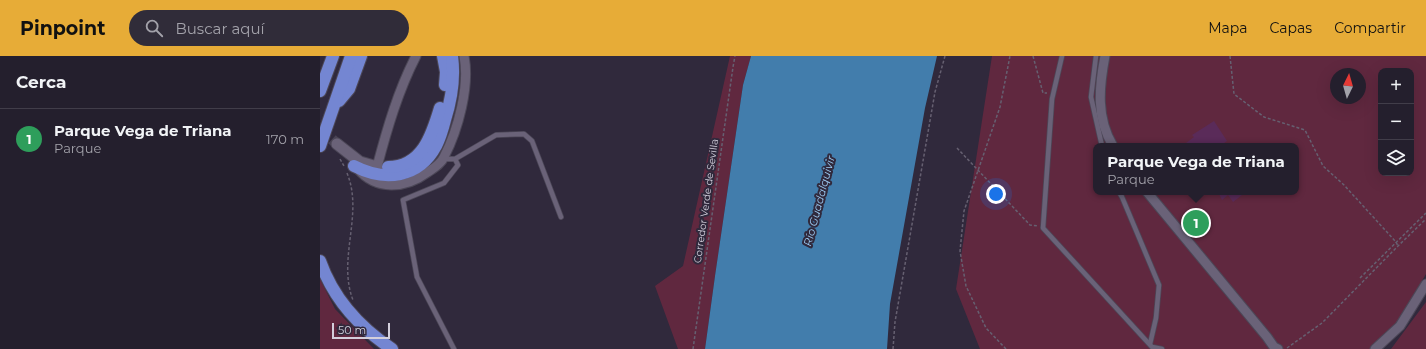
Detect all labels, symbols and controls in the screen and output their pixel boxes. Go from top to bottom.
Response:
search box [129,10,409,46]
text: Pinpoint [20,17,105,40]
icon: search [143,17,165,39]
text: Buscar aquí [175,19,265,38]
text: Mapa [1208,19,1248,37]
text: Capas [1270,19,1312,37]
text: Compartir [1334,19,1406,37]
north arrow [1330,68,1366,104]
map controls [1378,68,1414,176]
button: + [1378,68,1414,104]
text: Cerca [16,72,66,92]
button: − [1378,104,1414,140]
text: Parque Vega de Triana [54,121,232,140]
text: 1 [26,131,32,147]
text: 170 m [266,131,304,147]
street label: Corredor Verde de Sevilla [691,138,721,264]
text: Parque [54,140,101,156]
button: layers [1378,140,1414,176]
popup [1093,143,1299,195]
text: Parque Vega de Triana [1107,152,1285,171]
water label: Río Guadalquivir [800,154,838,248]
text: Parque [1107,171,1155,187]
your location [986,184,1006,204]
pin: 1 [1183,208,1209,238]
scale bar [332,321,390,340]
text: 50 m [338,323,366,337]

